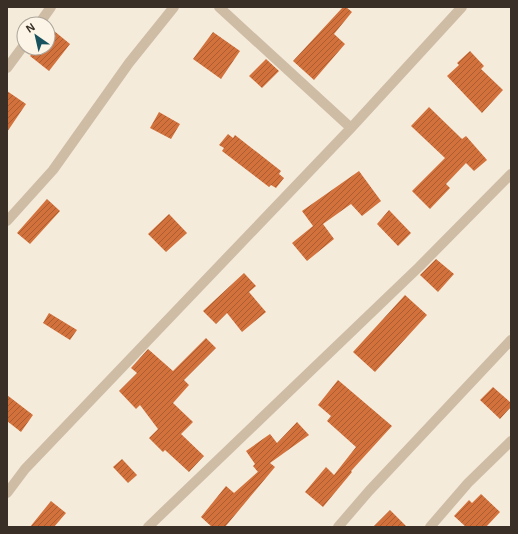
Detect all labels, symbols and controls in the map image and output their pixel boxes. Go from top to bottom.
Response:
north arrow [16,16,56,56]
text: N [24,20,37,35]

